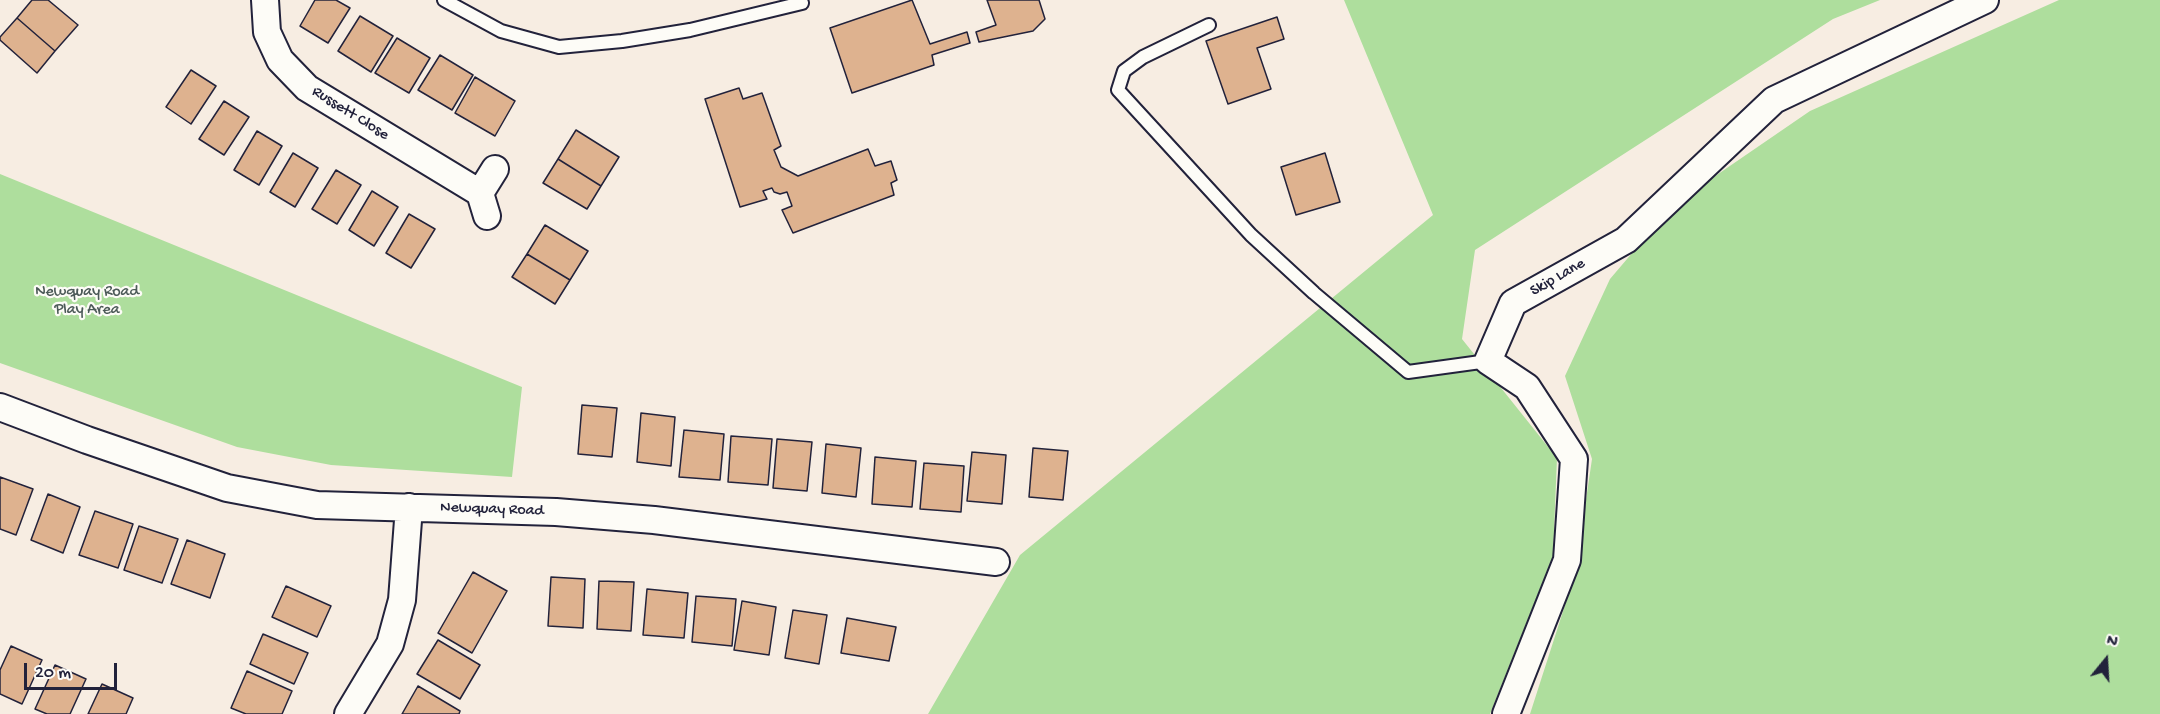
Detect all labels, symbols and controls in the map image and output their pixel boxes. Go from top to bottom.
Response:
street label: Russett Close [308,83,392,145]
street label: Skip Lane [1527,255,1589,301]
park label: Newquay Road Play Area [35,283,139,321]
street label: Newquay Road [440,499,544,521]
north arrow [2076,630,2136,690]
text: N [2104,632,2120,653]
scale bar [27,651,120,689]
text: 20 m [35,663,71,684]

